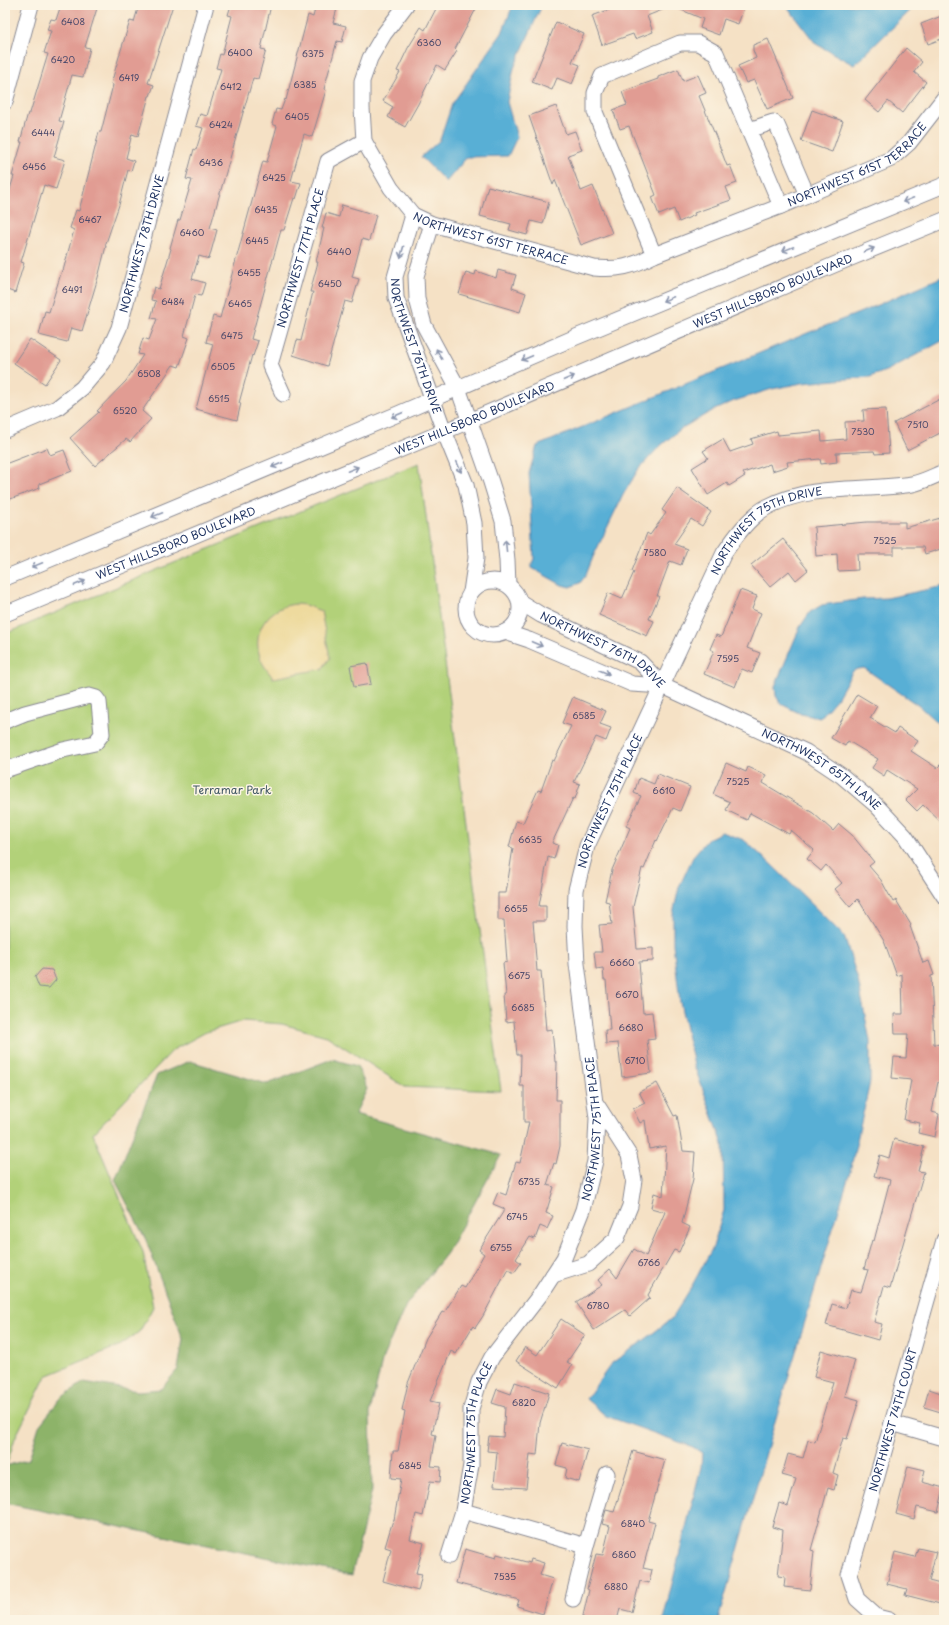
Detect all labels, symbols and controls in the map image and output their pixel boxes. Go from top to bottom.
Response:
house number: 6408 [61,14,85,28]
house number: 6360 [417,35,442,49]
house number: 6400 [227,45,253,59]
house number: 6375 [302,46,324,60]
house number: 6420 [51,52,76,66]
house number: 6419 [119,70,139,84]
house number: 6385 [293,77,317,91]
house number: 6412 [220,79,242,93]
house number: 6405 [285,109,309,123]
house number: 6424 [209,117,233,131]
street label: NORTHWEST 61ST TERRACE [785,118,930,210]
house number: 6444 [31,125,55,139]
house number: 6436 [199,155,223,169]
house number: 6456 [22,159,46,173]
house number: 6425 [262,170,286,184]
street label: NORTHWEST 78TH DRIVE [115,172,168,315]
street label: NORTHWEST 77TH PLACE [272,186,328,330]
one-way arrow [902,196,914,204]
house number: 6435 [254,202,278,216]
street label: NORTHWEST 61ST TERRACE [411,207,570,269]
house number: 6467 [78,212,102,226]
house number: 6460 [180,225,205,239]
house number: 6445 [245,233,269,247]
house number: 6440 [327,244,352,258]
one-way arrow [398,246,405,259]
one-way arrow [782,246,794,254]
one-way arrow [863,246,875,253]
street label: WEST HILLSBORO BOULEVARD [690,249,855,332]
house number: 6455 [237,265,261,279]
house number: 6450 [318,276,342,290]
street label: NORTHWEST 76TH DRIVE [387,278,446,416]
house number: 6491 [62,282,82,296]
house number: 6484 [161,294,185,308]
house number: 6465 [228,296,252,310]
one-way arrow [662,296,674,303]
house number: 6475 [221,328,243,342]
one-way arrow [435,348,442,360]
one-way arrow [522,355,534,362]
house number: 6505 [211,359,235,373]
house number: 6508 [137,366,161,380]
one-way arrow [563,374,575,381]
street label: WEST HILLSBORO BOULEVARD [392,376,557,459]
house number: 6515 [208,391,230,405]
house number: 6520 [113,403,137,417]
one-way arrow [391,411,403,419]
house number: 7510 [907,417,929,431]
house number: 7530 [851,424,875,438]
one-way arrow [455,461,463,473]
one-way arrow [271,462,283,469]
one-way arrow [346,464,358,472]
street label: NORTHWEST 75TH DRIVE [706,482,823,577]
street label: WEST HILLSBORO BOULEVARD [93,502,258,583]
one-way arrow [151,512,163,520]
house number: 7525 [874,533,896,547]
one-way arrow [502,540,509,553]
house number: 7580 [644,545,667,559]
one-way arrow [31,561,43,569]
one-way arrow [73,578,85,586]
street label: NORTHWEST 76TH DRIVE [538,607,669,691]
one-way arrow [531,640,543,648]
house number: 7595 [717,651,739,665]
one-way arrow [597,669,609,676]
house number: 6585 [572,708,596,722]
street label: NORTHWEST 65TH LANE [759,724,885,814]
street label: NORTHWEST 75TH PLACE [573,730,646,870]
house number: 7525 [727,774,749,788]
park label: Terramar Park [192,781,272,798]
house number: 6610 [653,783,676,797]
house number: 6635 [518,832,542,846]
house number: 6655 [504,901,528,915]
house number: 6660 [609,955,635,969]
house number: 6675 [508,968,531,982]
house number: 6670 [615,987,639,1001]
house number: 6685 [511,1000,535,1014]
house number: 6680 [619,1020,644,1034]
house number: 6710 [625,1053,646,1067]
street label: NORTHWEST 75TH PLACE [577,1055,605,1202]
house number: 6735 [518,1174,540,1188]
house number: 6745 [506,1209,528,1223]
house number: 6755 [490,1240,512,1254]
house number: 6766 [638,1255,660,1269]
house number: 6780 [587,1298,610,1312]
street label: NORTHWEST 74TH COURT [864,1345,921,1493]
street label: NORTHWEST 75TH PLACE [455,1358,496,1505]
house number: 6820 [512,1395,536,1409]
house number: 6845 [398,1458,422,1472]
house number: 6840 [621,1516,646,1530]
house number: 6860 [612,1547,637,1561]
house number: 7535 [494,1569,516,1583]
house number: 6880 [604,1579,628,1593]

